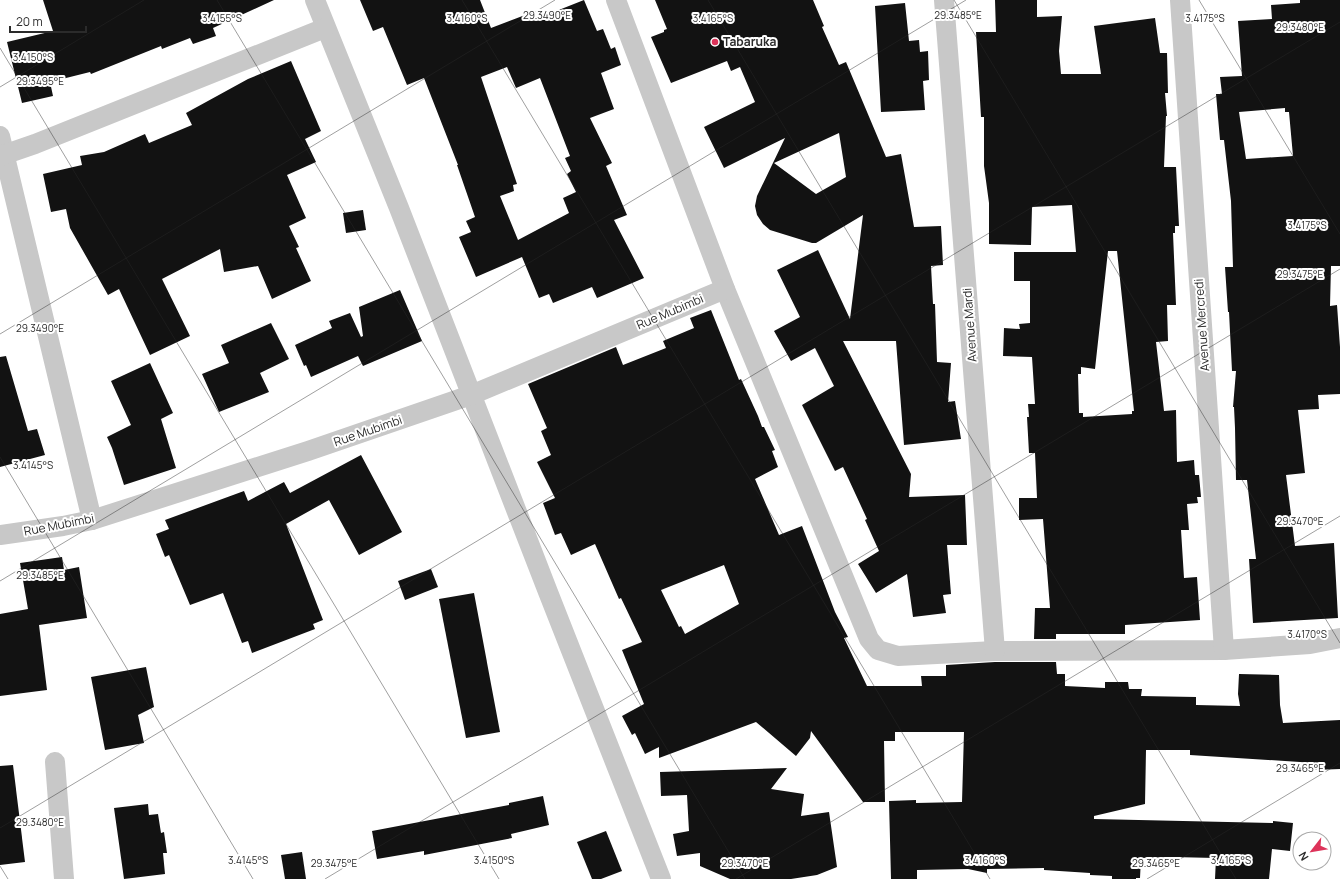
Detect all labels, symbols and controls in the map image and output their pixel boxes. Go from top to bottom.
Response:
scale bar [10,8,86,34]
text: 29.3490°E [523,8,571,22]
text: 29.3485°E [934,8,982,22]
text: 3.4155°S [202,11,242,25]
text: 3.4160°S [447,11,487,25]
text: 3.4165°S [693,11,733,25]
text: 3.4175°S [1185,11,1225,25]
text: 20 m [16,13,43,30]
text: 29.3480°E [1276,20,1324,34]
place label: Tabaruka [723,33,776,50]
marker: Tabaruka [710,37,720,47]
text: 3.4150°S [13,50,53,64]
text: 29.3495°E [16,74,64,88]
text: 3.4175°S [1287,218,1327,232]
text: 29.3475°E [1277,267,1324,281]
street label: Avenue Mercredi [1190,278,1213,372]
street label: Avenue Mardi [958,287,981,363]
street label: Rue Mubimbi [634,290,706,333]
text: 29.3490°E [16,321,64,335]
street label: Rue Mubimbi [331,411,404,450]
text: 3.4145°S [13,458,53,472]
street label: Rue Mubimbi [22,509,96,540]
text: 29.3470°E [1277,514,1324,528]
text: 29.3485°E [16,568,64,582]
text: 3.4170°S [1287,627,1327,641]
text: 29.3465°E [1276,761,1324,775]
text: 29.3480°E [16,815,64,829]
north arrow [1292,831,1332,871]
text: N [1294,849,1311,864]
text: 3.4145°S [228,853,268,867]
text: 3.4150°S [474,853,514,867]
text: 3.4160°S [965,853,1005,867]
text: 3.4165°S [1211,853,1251,867]
text: 29.3475°E [311,856,358,870]
text: 29.3470°E [722,856,769,870]
text: 29.3465°E [1132,856,1180,870]

